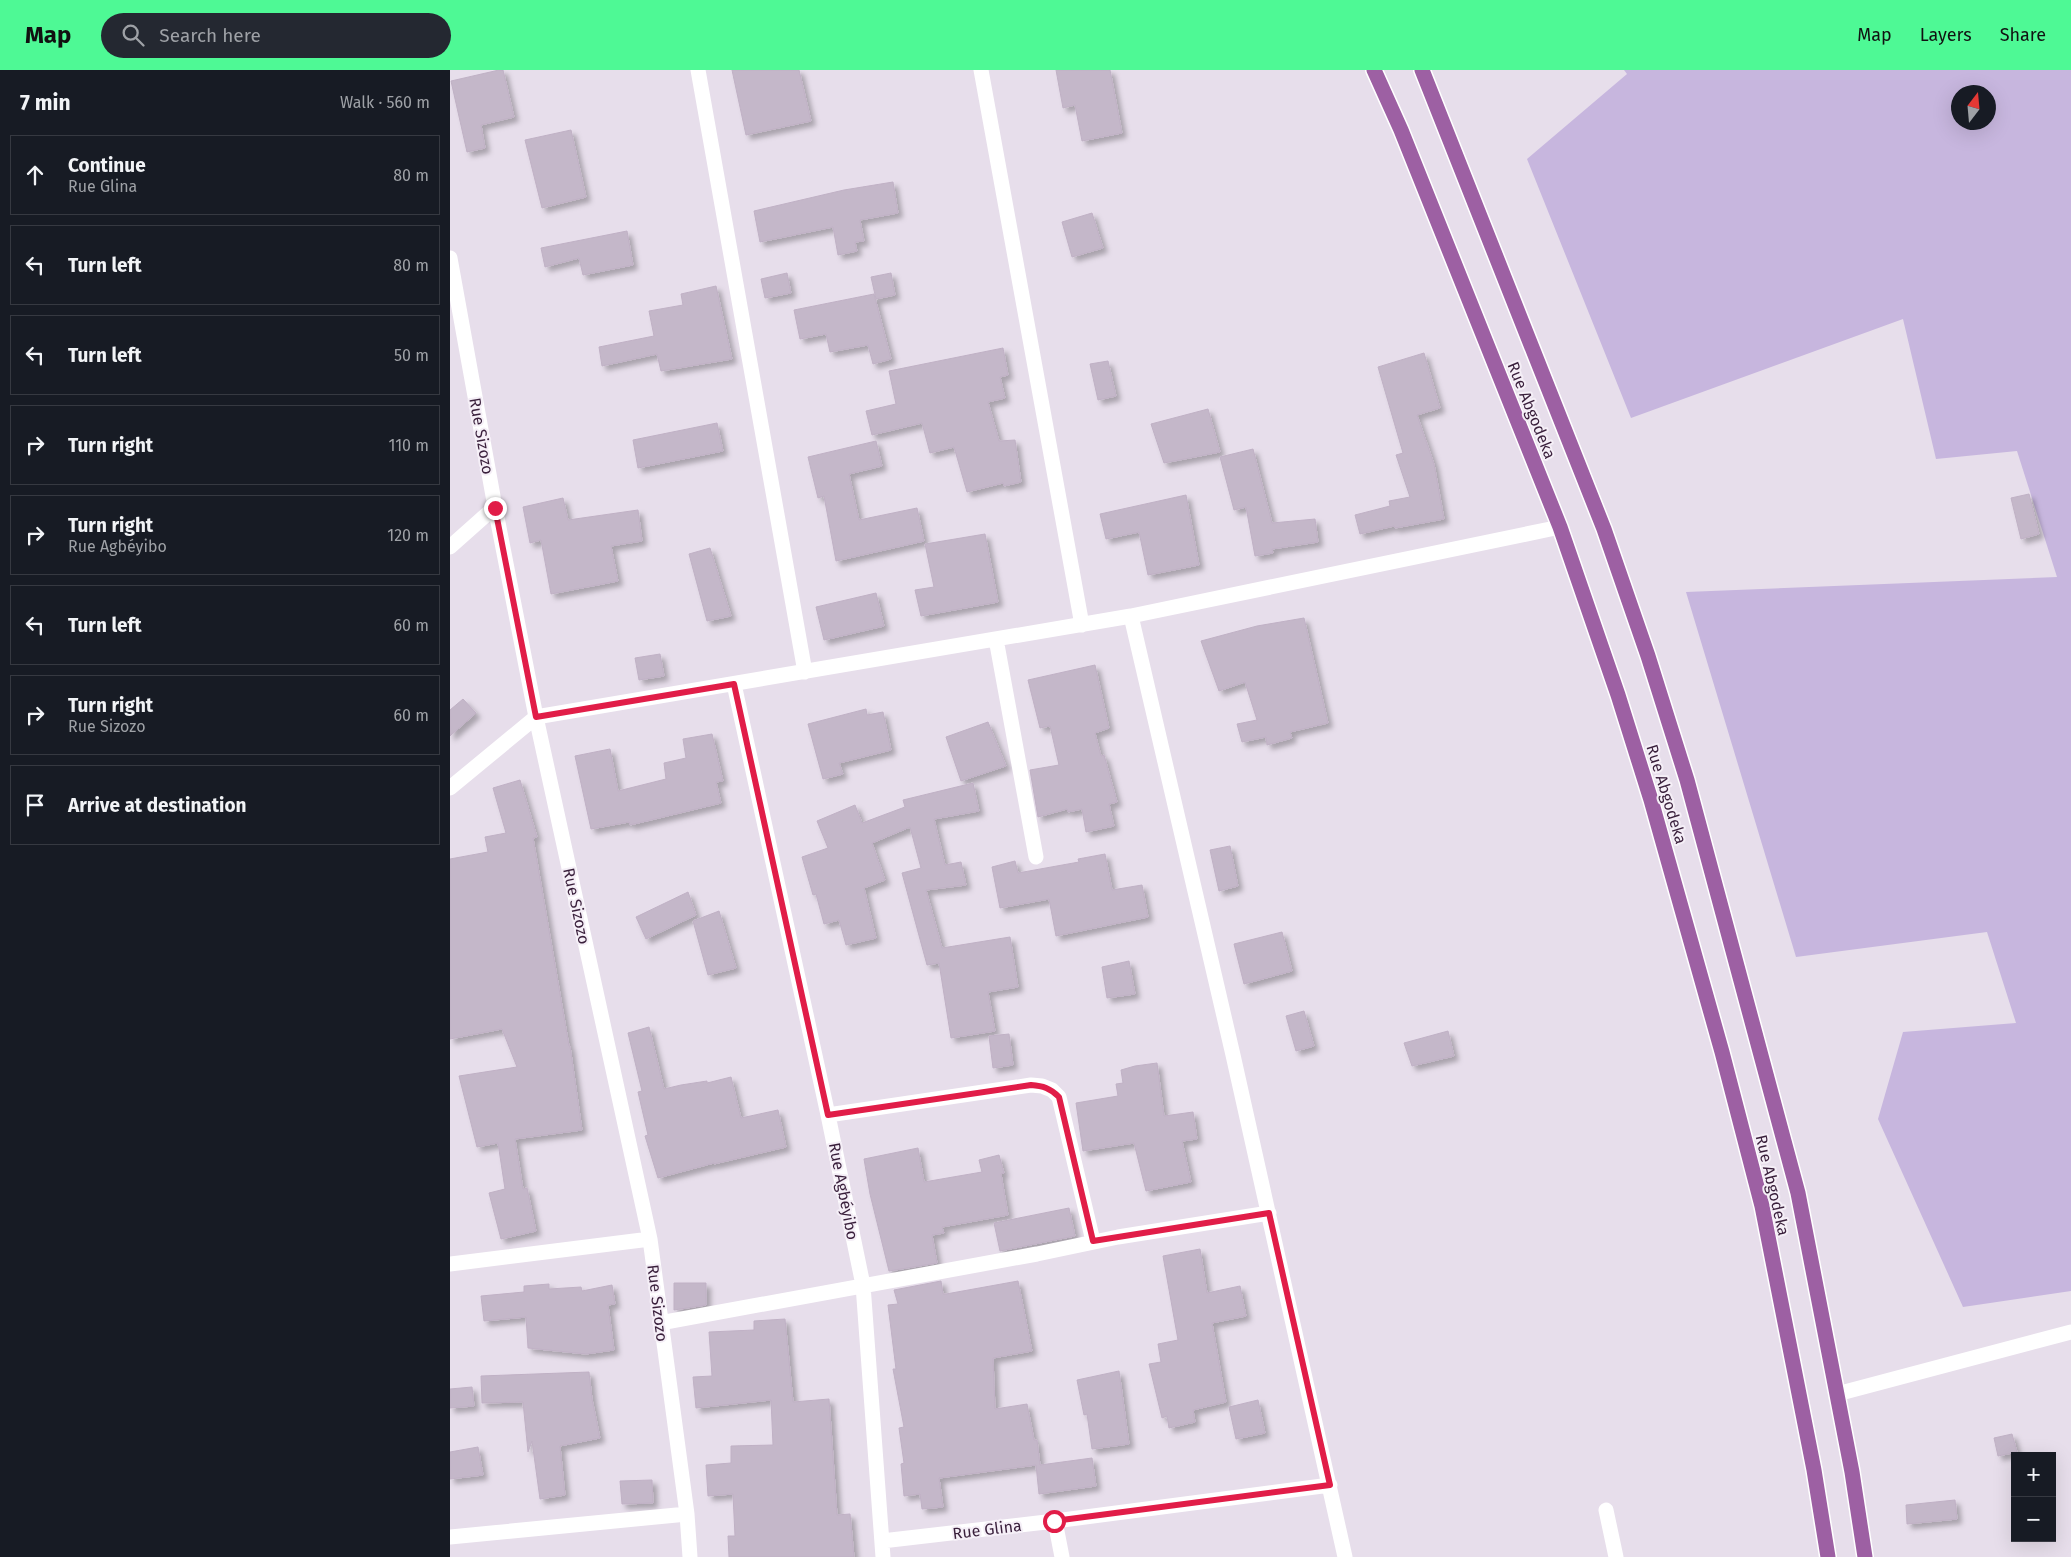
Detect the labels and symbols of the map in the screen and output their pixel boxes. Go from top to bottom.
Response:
north arrow [1951,85,1996,130]
street label: Rue Abgodeka [1503,359,1560,461]
street label: Rue Sizozo [465,396,498,476]
route end [484,497,507,520]
street label: Rue Abgodeka [1642,742,1691,846]
street label: Rue Sizozo [559,866,594,946]
street label: Rue Abgodeka [1752,1133,1793,1237]
street label: Rue Agbéyibo [825,1141,862,1241]
street label: Rue Sizozo [643,1263,672,1343]
route start [1043,1510,1066,1533]
street label: Rue Glina [951,1516,1023,1543]

